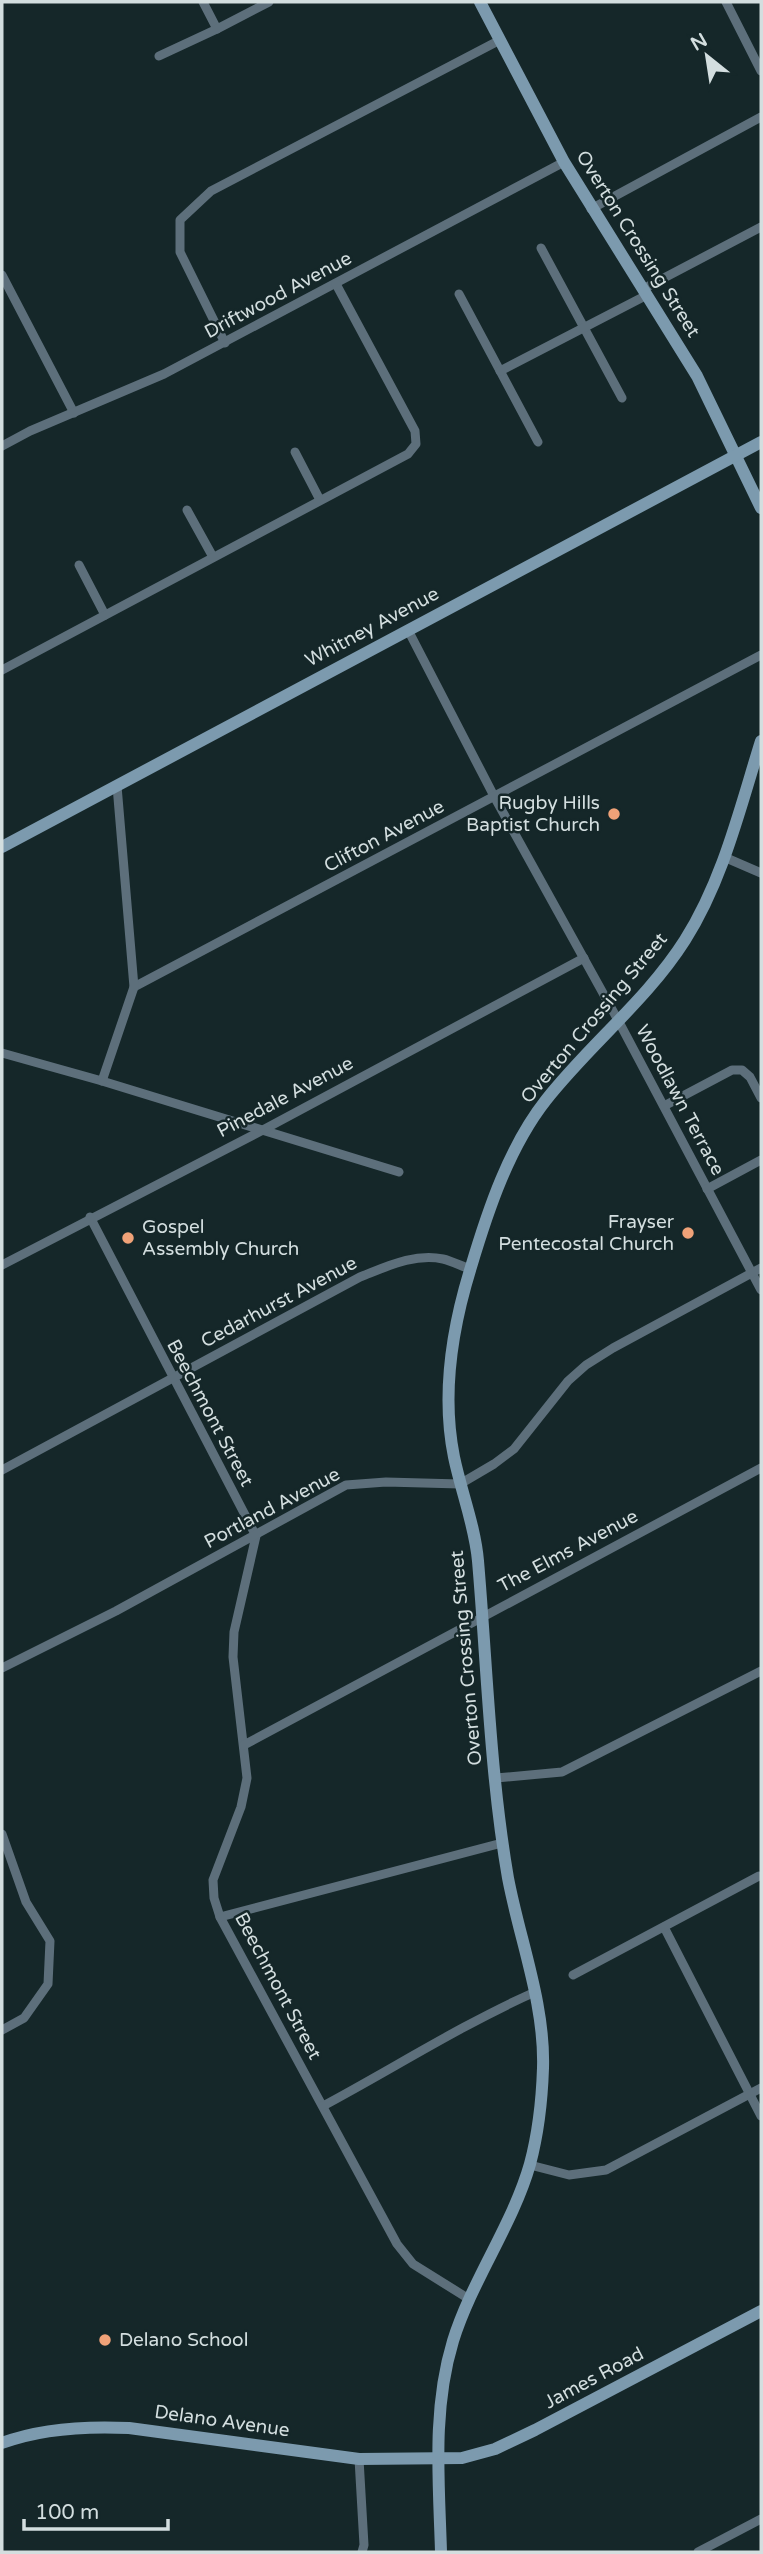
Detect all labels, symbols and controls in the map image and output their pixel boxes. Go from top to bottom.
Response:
north arrow [672,21,742,91]
text: N [687,29,711,55]
street label: Overton Crossing Street [571,147,705,341]
street label: Driftwood Avenue [201,247,355,343]
street label: Whitney Avenue [301,583,443,671]
place label: Rugby Hills Baptist Church [466,792,600,836]
street label: Clifton Avenue [320,795,448,877]
marker: Rugby Hills Baptist Church [606,806,622,822]
street label: Overton Crossing Street [516,928,672,1108]
street label: Woodlawn Terrace [631,1021,729,1179]
street label: Pinedale Avenue [213,1052,357,1142]
place label: Frayser Pentecostal Church [498,1211,675,1255]
place label: Gospel Assembly Church [142,1216,299,1260]
marker: Frayser Pentecostal Church [680,1225,696,1241]
marker: Gospel Assembly Church [120,1230,136,1246]
street label: Cedarhurst Avenue [197,1252,361,1352]
street label: Beechmont Street [162,1336,258,1490]
street label: Portland Avenue [200,1463,344,1553]
street label: The Elms Avenue [494,1505,642,1597]
street label: Overton Crossing Street [446,1549,486,1767]
street label: Beechmont Street [230,1909,326,2063]
place label: Delano School [119,2329,248,2351]
marker: Delano School [97,2332,113,2348]
street label: James Road [540,2343,648,2413]
street label: Delano Avenue [153,2401,291,2441]
scale bar [24,2488,168,2532]
text: 100 m [35,2500,99,2525]

